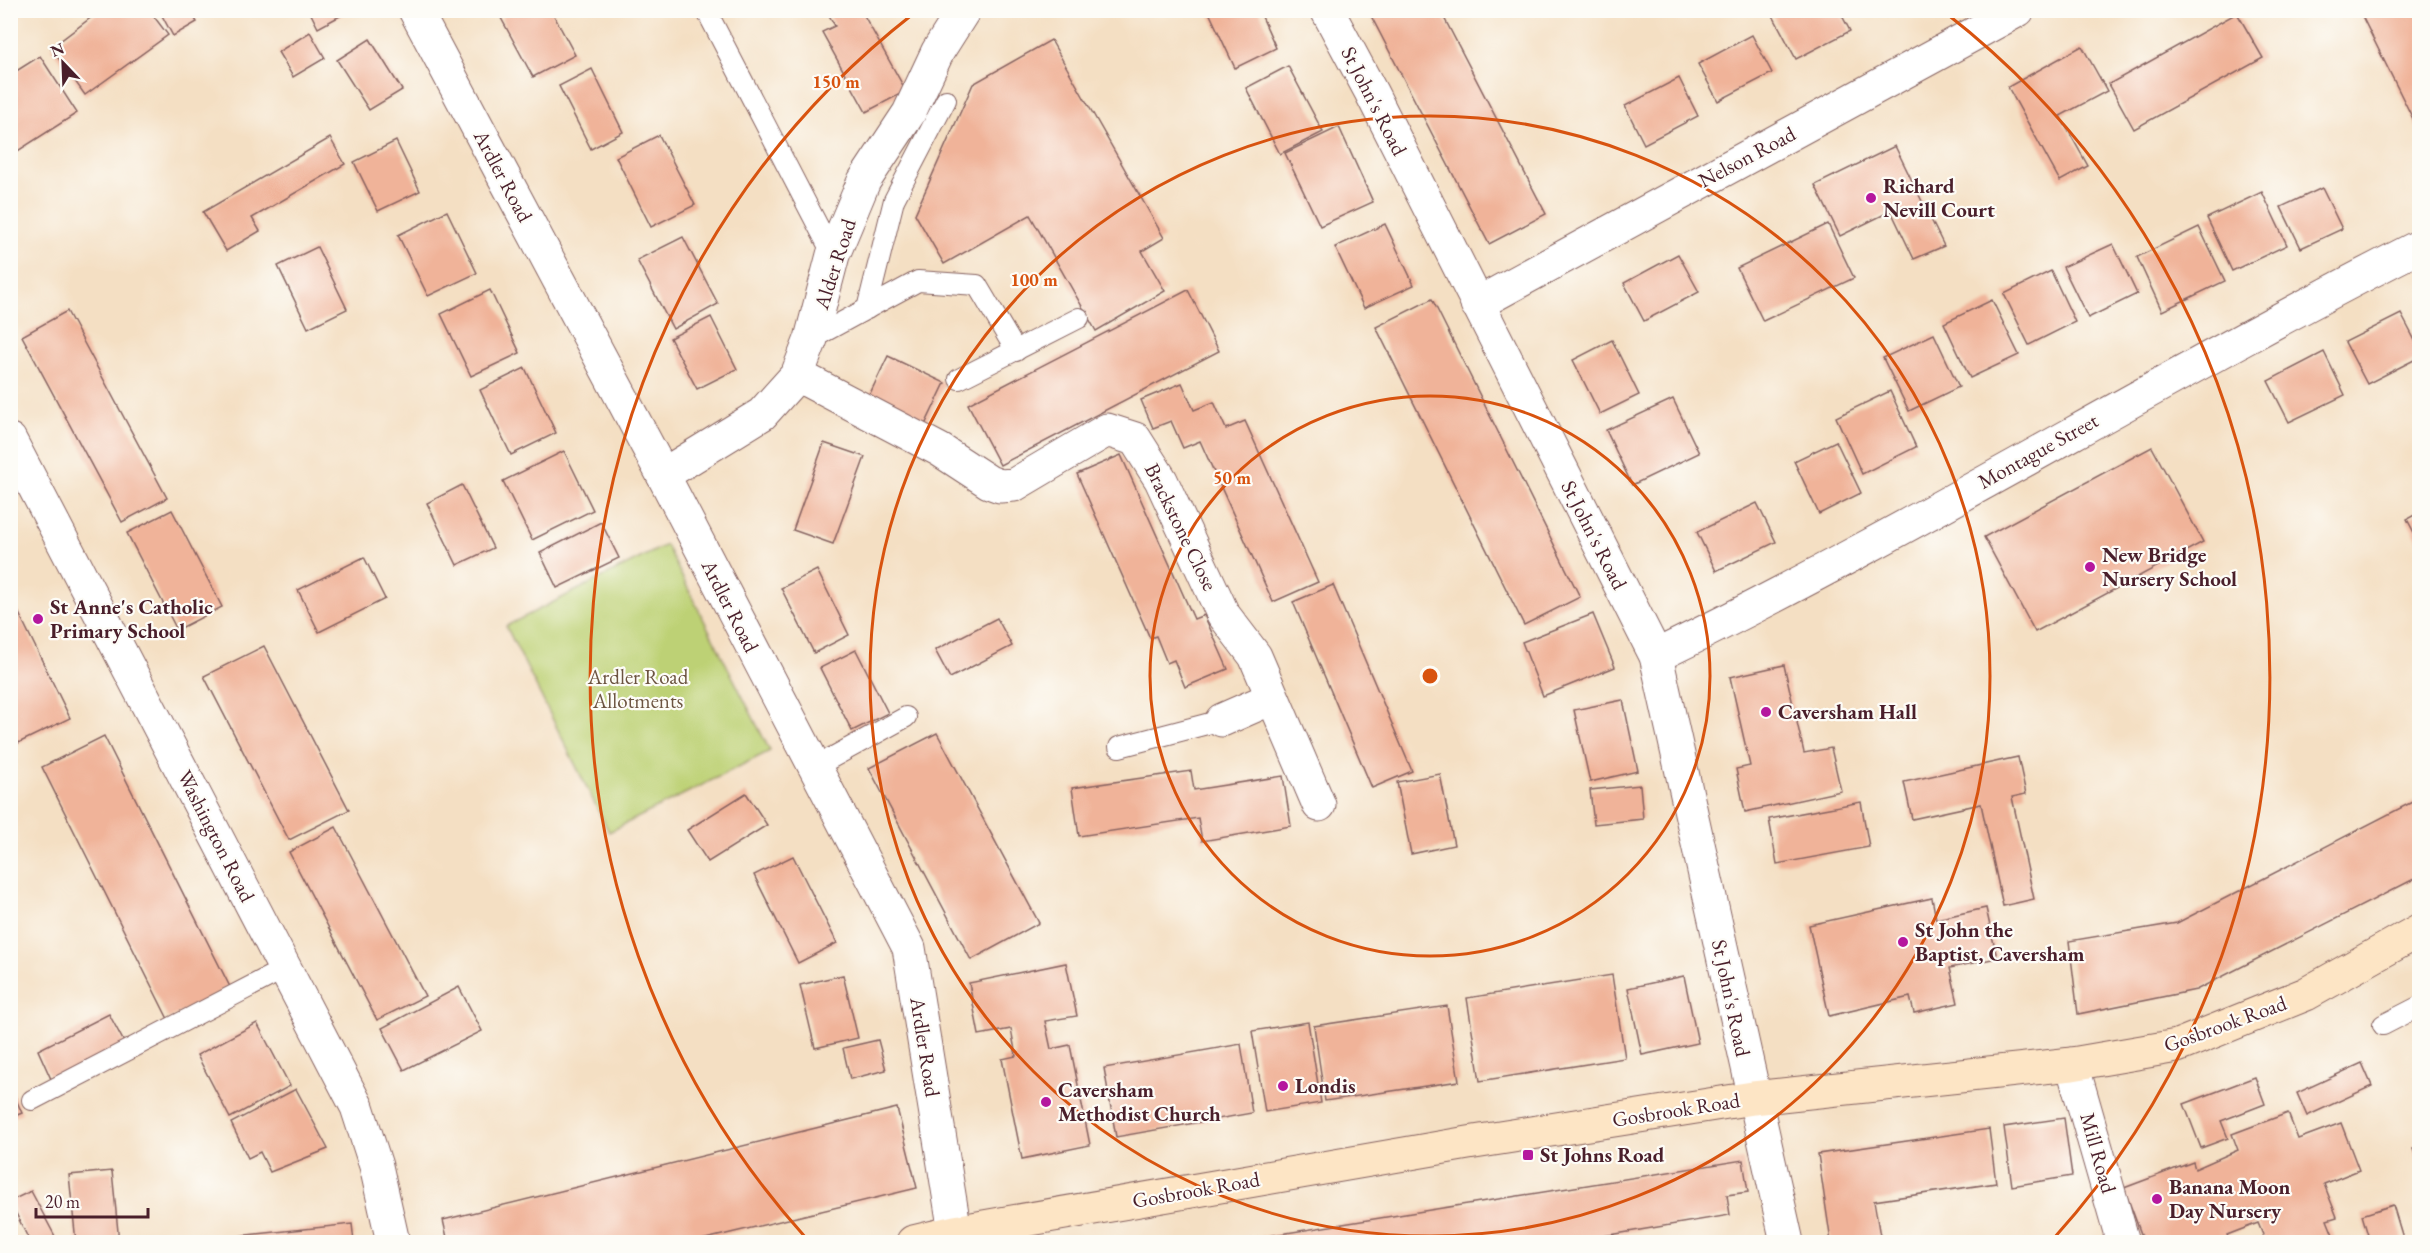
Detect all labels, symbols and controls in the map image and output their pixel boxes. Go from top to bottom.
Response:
north arrow [33,33,93,93]
text: N [47,37,67,62]
street label: St John's Road [1335,42,1414,160]
text: 150 m [812,70,860,93]
street label: Nelson Road [1694,120,1800,193]
street label: Ardler Road [467,124,539,227]
place label: Richard Nevill Court [1883,172,1995,223]
marker: Richard Nevill Court [1864,191,1878,205]
street label: Alder Road [807,215,862,313]
text: 100 m [1010,268,1058,291]
street label: Montague Street [1973,406,2103,495]
street label: Brackstone Close [1139,459,1224,595]
text: 50 m [1213,466,1251,489]
street label: St John's Road [1555,476,1634,594]
place label: New Bridge Nursery School [2102,541,2237,592]
street label: Ardler Road [695,554,765,657]
marker: New Bridge Nursery School [2083,560,2097,574]
place label: St Anne's Catholic Primary School [50,593,213,644]
marker: St Anne's Catholic Primary School [31,612,45,626]
park label: Ardler Road Allotments [587,663,689,714]
centre of rings [1420,666,1440,686]
place label: Caversham Hall [1778,698,1917,725]
marker: Caversham Hall [1759,705,1773,719]
street label: Washington Road [172,765,261,907]
place label: St John the Baptist, Caversham [1915,916,2084,967]
marker: St John the Baptist, Caversham [1896,935,1910,949]
street label: St John's Road [1706,937,1757,1059]
street label: Gosbrook Road [2160,989,2290,1058]
street label: Ardler Road [904,994,947,1099]
place label: Londis [1295,1072,1355,1099]
place label: Caversham Methodist Church [1058,1076,1221,1127]
marker: Londis [1276,1079,1290,1093]
street label: Gosbrook Road [1610,1086,1742,1133]
marker: Caversham Methodist Church [1039,1095,1053,1109]
street label: Mill Road [2074,1110,2123,1196]
place label: St Johns Road [1540,1141,1665,1168]
marker: St Johns Road [1521,1148,1535,1162]
street label: Gosbrook Road [1130,1165,1262,1214]
place label: Banana Moon Day Nursery [2169,1173,2290,1224]
scale bar [36,1181,148,1219]
text: 20 m [45,1190,80,1213]
marker: Banana Moon Day Nursery [2150,1192,2164,1206]

